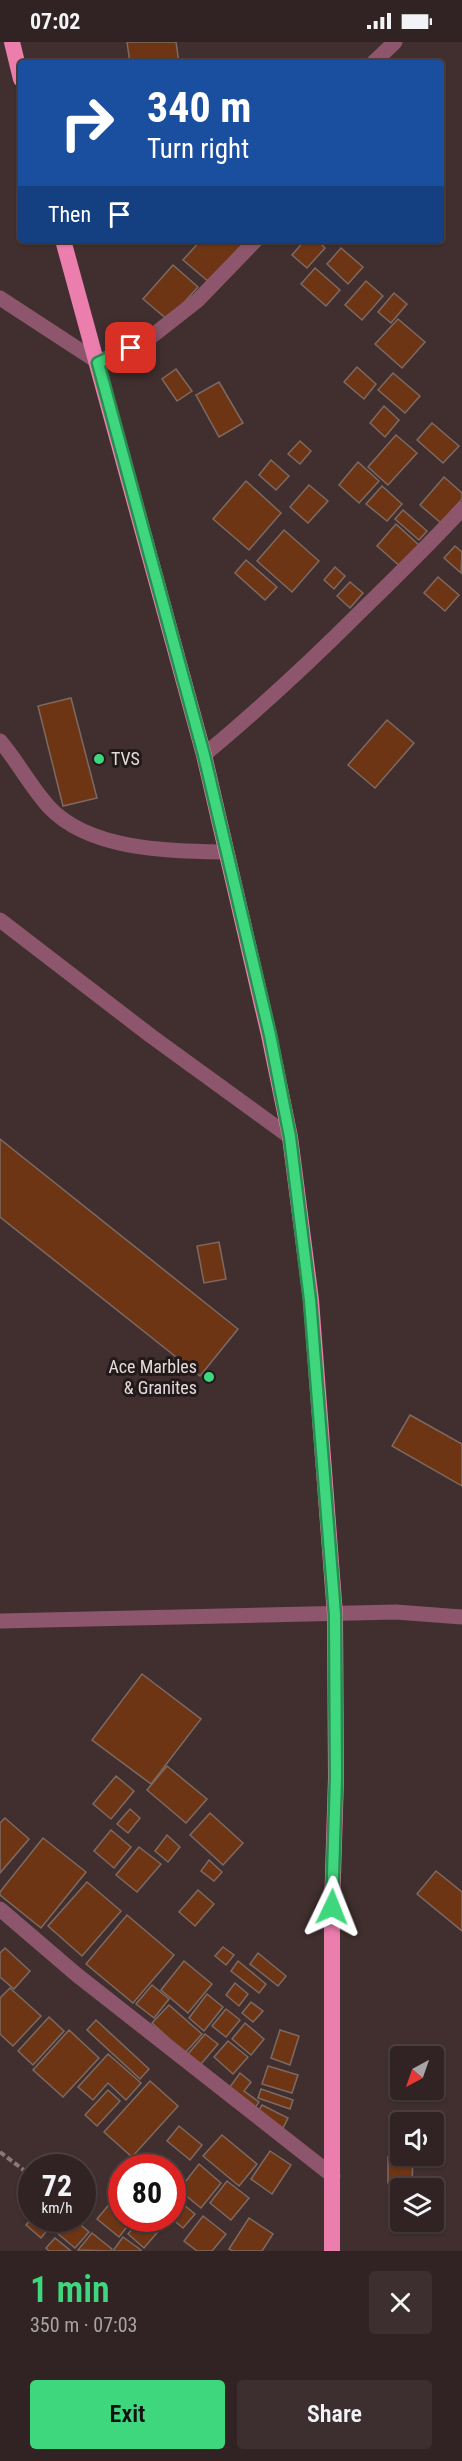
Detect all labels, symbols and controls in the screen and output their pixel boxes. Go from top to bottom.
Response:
text: 07:02 [30,9,81,34]
text: 340 m [147,83,252,132]
icon: right [48,84,126,162]
text: Turn right [147,133,249,165]
icon: arrive [103,198,136,231]
text: Then [48,202,91,227]
pin [105,322,156,373]
icon: arrive [114,331,147,364]
place label: TVS [111,748,140,769]
marker: TVS [92,752,106,766]
place label: Ace Marbles & Granites [108,1356,197,1398]
marker: Ace Marbles & Granites [202,1370,216,1384]
position arrow [300,1875,364,1939]
north arrow [390,2046,444,2100]
map controls [390,2046,444,2232]
button: sound [390,2112,444,2166]
speed limit sign: 80 [108,2154,186,2232]
text: 72 [42,2168,72,2203]
button: layers [390,2178,444,2232]
text: km/h [42,2199,72,2217]
text: 1 min [30,2269,110,2311]
button: close [369,2271,432,2334]
text: 350 m · 07:03 [30,2313,137,2337]
button: Exit [30,2380,225,2449]
button: Share [237,2380,432,2449]

